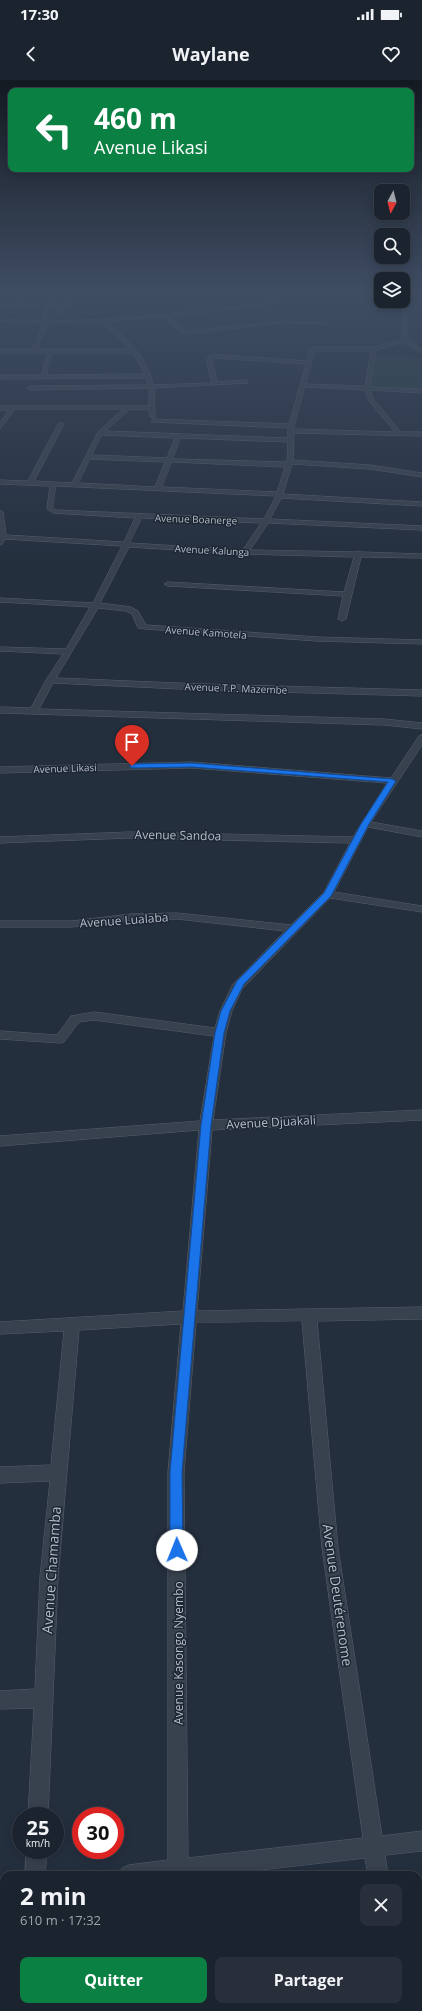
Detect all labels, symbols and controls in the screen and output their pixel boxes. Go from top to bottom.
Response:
text: 17:30 [20,4,59,24]
text: Waylane [172,42,250,66]
icon: back [20,43,42,65]
icon: heart [380,43,402,65]
text: 460 m [94,99,177,137]
icon: left [28,104,80,156]
text: Avenue Likasi [94,135,208,159]
north arrow [374,184,410,220]
map controls [374,184,410,308]
button: search [374,228,410,264]
button: layers [374,272,410,308]
street label: Avenue Boanerge [155,511,238,527]
street label: Avenue Kalunga [174,541,250,559]
street label: Avenue Kamotela [165,622,247,642]
street label: Avenue T.P. Mazembe [184,679,288,697]
pin [115,725,149,766]
icon: arrive [121,731,143,753]
street label: Avenue Likasi [33,760,97,776]
street label: Avenue Sandoa [134,826,222,844]
street label: Avenue Lualaba [79,908,169,932]
street label: Avenue Djuakali [226,1111,316,1133]
street label: Avenue Chamamba [37,1506,65,1634]
street label: Avenue Deutérenome [319,1523,357,1667]
position arrow [156,1529,198,1571]
street label: Avenue Kasongo Nyembo [170,1581,187,1725]
speed limit sign: 30 [72,1807,124,1859]
text: 25 [27,1814,49,1841]
text: km/h [26,1836,50,1850]
text: 2 min [20,1879,87,1912]
button: close [360,1884,402,1926]
text: 610 m · 17:32 [20,1911,101,1929]
button: Quitter [20,1957,207,2003]
button: Partager [215,1957,402,2003]

